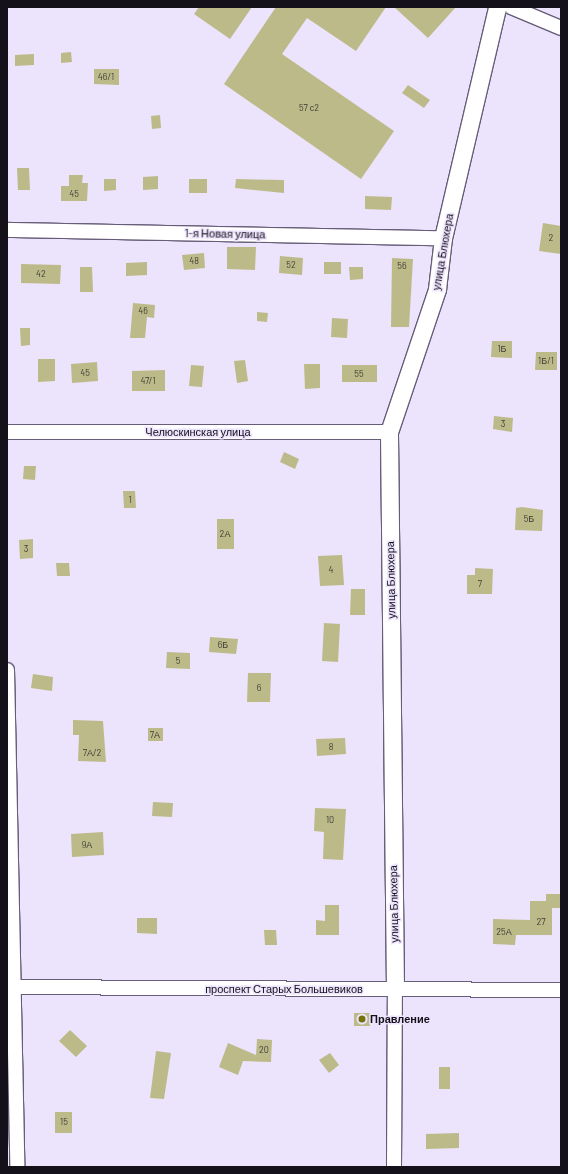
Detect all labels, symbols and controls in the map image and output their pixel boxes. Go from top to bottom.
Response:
house number: 46/1 [98,72,114,82]
house number: 57 с2 [299,103,319,113]
house number: 45 [69,189,79,199]
street label: улица Блюхера [430,213,456,291]
street label: 1-я Новая улица [185,227,265,241]
house number: 2 [549,233,553,243]
house number: 48 [189,256,199,266]
house number: 52 [286,260,296,270]
house number: 56 [397,261,407,271]
house number: 42 [36,269,46,279]
house number: 46 [138,306,148,316]
house number: 1Б [497,344,507,354]
house number: 1Б/1 [538,356,554,366]
house number: 45 [80,368,90,378]
house number: 55 [354,369,364,379]
house number: 47/1 [140,376,156,386]
house number: 3 [501,419,505,429]
street label: Челюскинская улица [145,425,251,439]
house number: 1 [128,495,132,505]
house number: 5Б [524,514,534,524]
house number: 2А [220,529,230,539]
street label: улица Блюхера [384,541,398,619]
house number: 3 [24,544,28,554]
house number: 4 [329,565,333,575]
house number: 7 [478,579,482,589]
house number: 6Б [218,640,228,650]
house number: 5 [176,656,180,666]
house number: 6 [257,683,261,693]
house number: 7А [150,730,160,740]
house number: 8 [329,742,333,752]
house number: 7А/2 [83,748,101,758]
house number: 10 [326,815,334,825]
house number: 9А [82,840,92,850]
street label: улица Блюхера [387,865,401,943]
house number: 27 [536,917,546,927]
house number: 25А [496,927,512,937]
street label: проспект Старых Большевиков [205,982,363,996]
place label: Правление [370,1012,430,1026]
marker: Правление [357,1014,367,1024]
house number: 20 [259,1045,269,1055]
house number: 15 [60,1117,68,1127]

